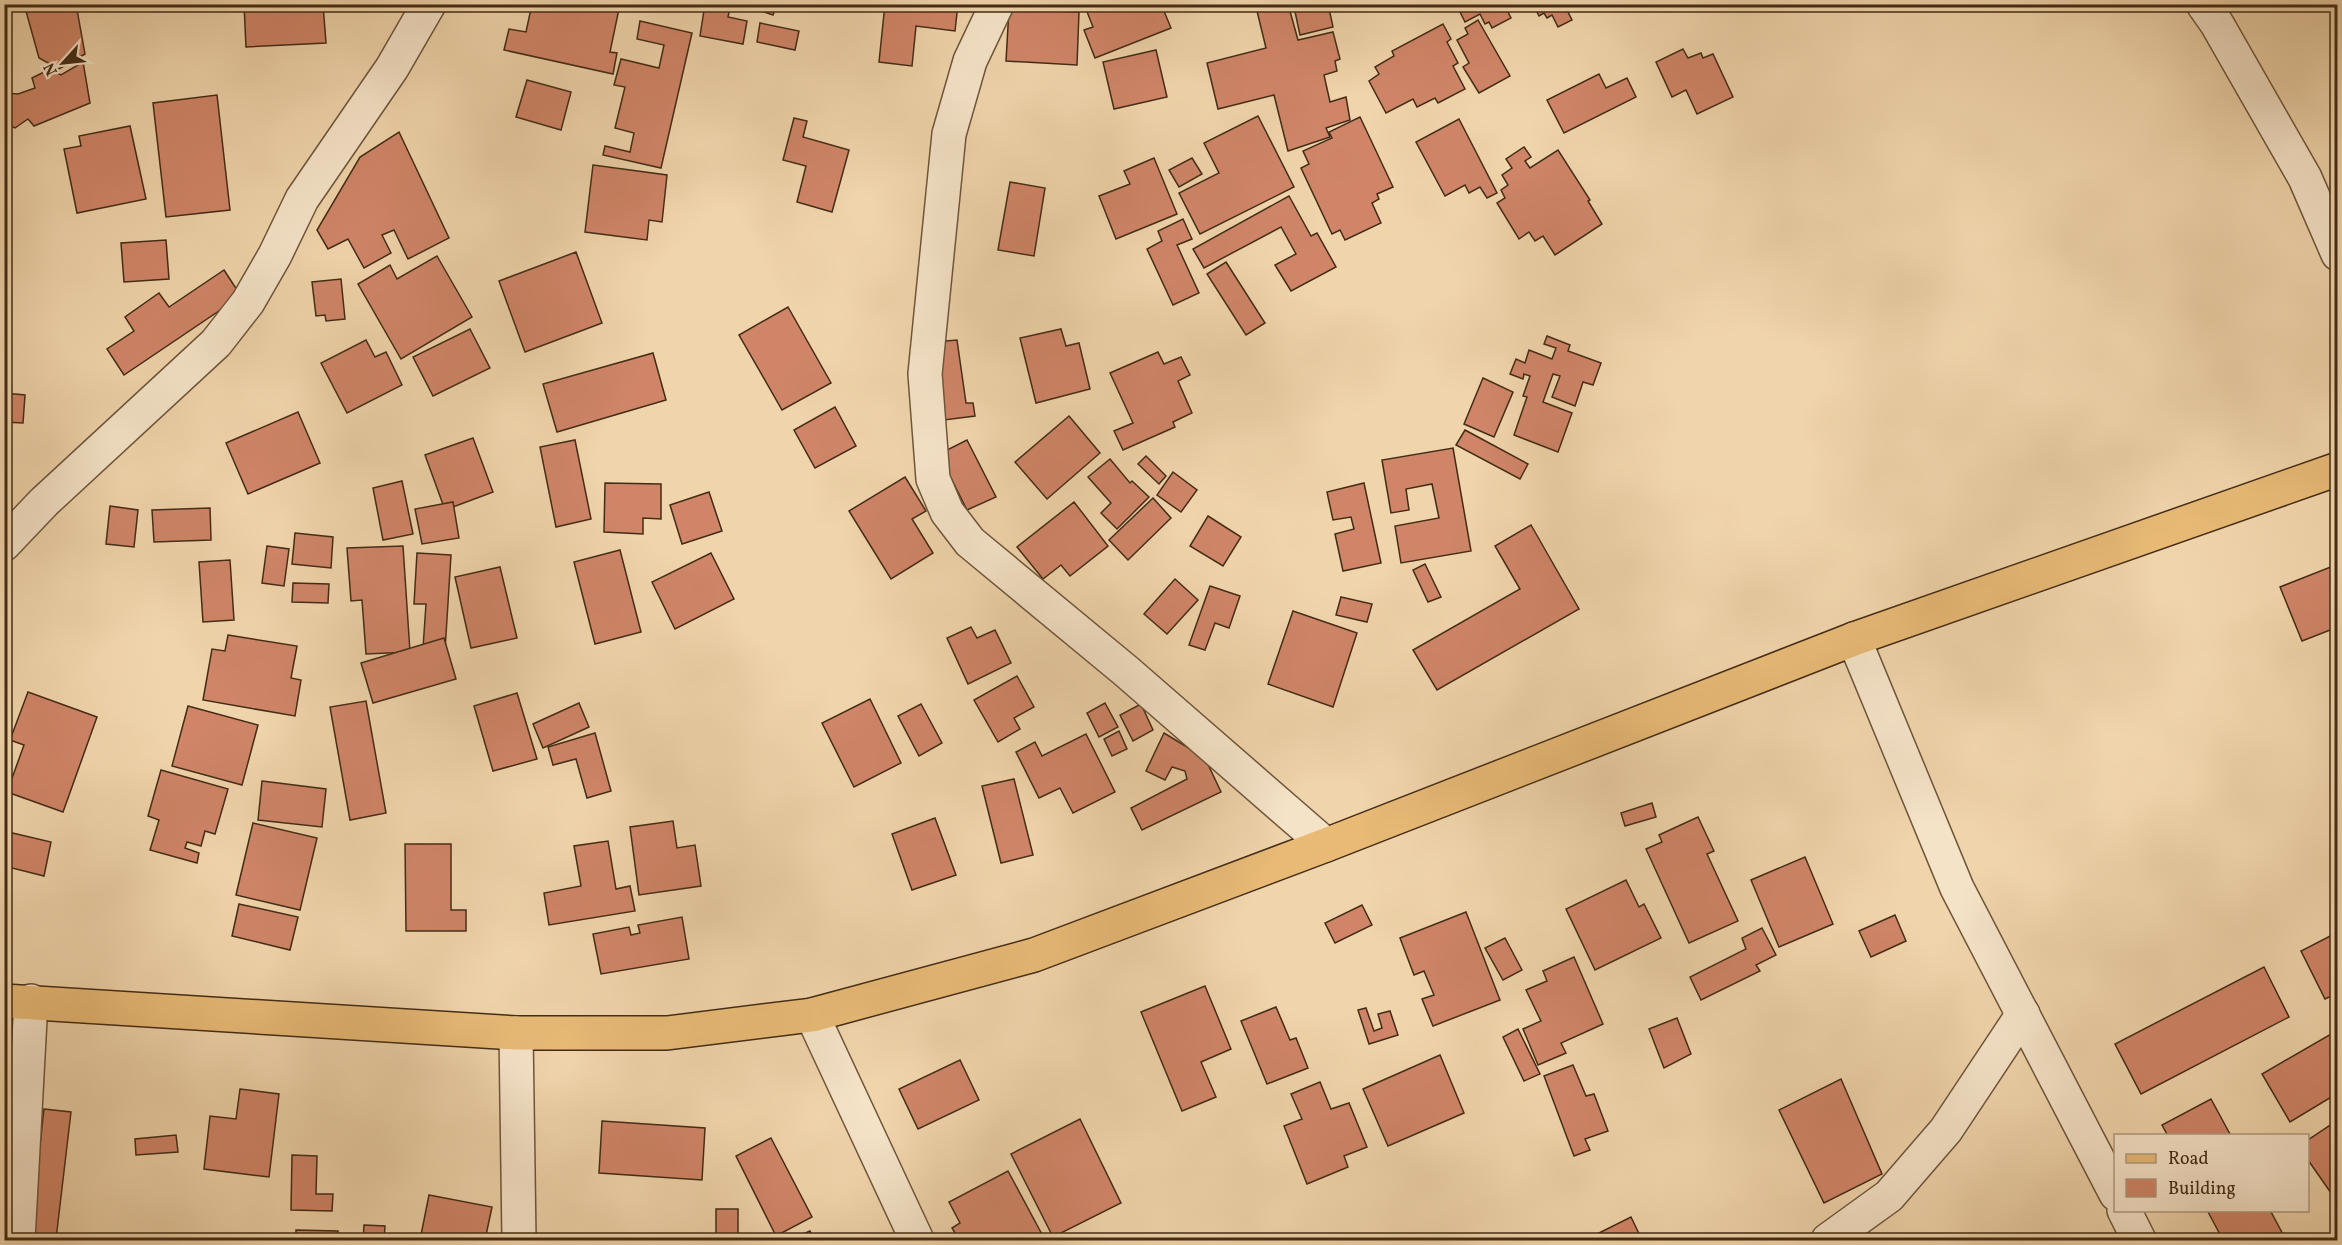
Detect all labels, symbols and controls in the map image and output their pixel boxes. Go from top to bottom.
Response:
north arrow [33,33,93,93]
text: N [39,58,64,79]
legend [2114,1134,2309,1212]
text: Road [2168,1147,2209,1172]
text: Building [2168,1177,2236,1202]

